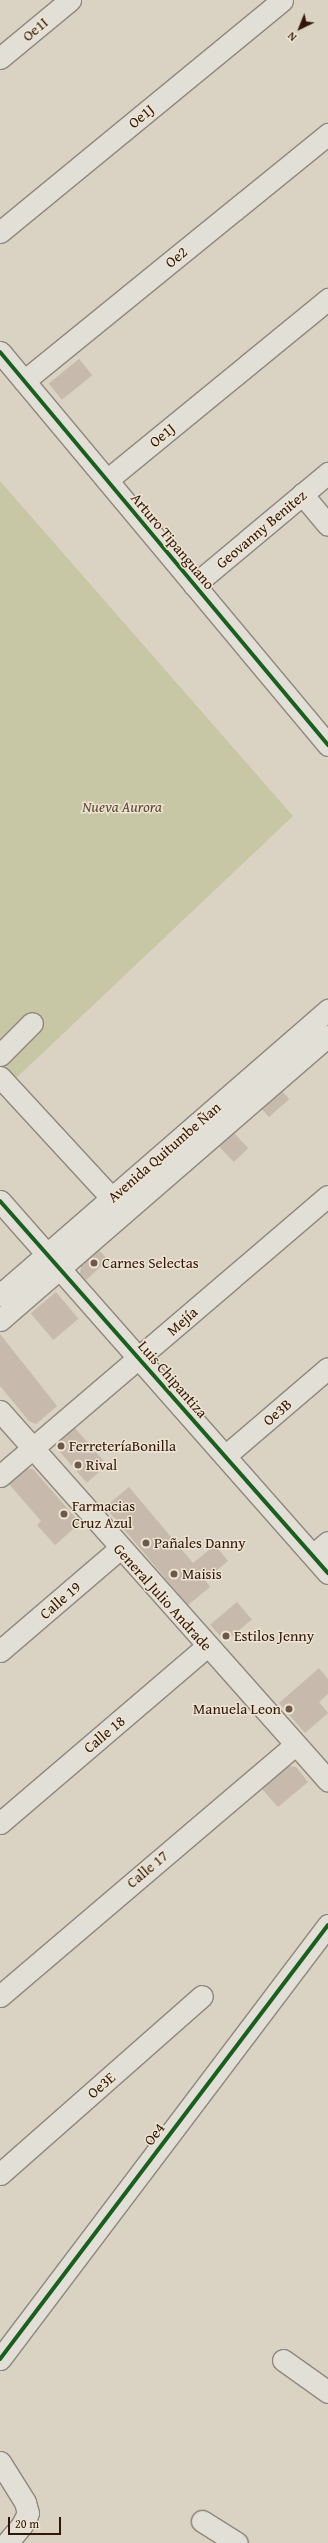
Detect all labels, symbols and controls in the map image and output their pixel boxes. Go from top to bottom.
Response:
north arrow [280,8,320,48]
street label: Oe1I [18,13,52,45]
text: N [284,28,300,45]
street label: Oe1J [124,100,158,132]
street label: Oe2 [161,243,191,271]
street label: Oe1J [145,419,179,451]
street label: Geovanny Benitez [212,486,310,572]
street label: Arturo Tipanguano [127,489,219,593]
park label: Nueva Aurora [82,798,162,816]
street label: Avenida Quitumbe Ñan [104,1098,224,1206]
place label: Carnes Selectas [102,1254,199,1272]
marker: Carnes Selectas [89,1258,99,1268]
street label: Mejía [163,1303,201,1339]
street label: Luis Chipantiza [135,1337,211,1421]
street label: Oe3B [259,1395,295,1429]
place label: FerreteríaBonilla [69,1437,176,1455]
marker: FerreteríaBonilla [56,1441,66,1451]
place label: Rival [86,1456,117,1474]
marker: Rival [73,1460,83,1470]
place label: Farmacias Cruz Azul [72,1496,135,1531]
marker: Farmacias Cruz Azul [59,1509,69,1519]
place label: Pañales Danny [154,1534,246,1552]
marker: Pañales Danny [141,1538,151,1548]
street label: General Julio Andrade [110,1540,216,1654]
place label: Maisis [182,1565,222,1583]
marker: Maisis [169,1569,179,1579]
street label: Calle 19 [36,1577,84,1623]
place label: Estilos Jenny [234,1627,314,1645]
marker: Estilos Jenny [221,1631,231,1641]
place label: Manuela Leon [193,1700,281,1718]
marker: Manuela Leon [284,1704,294,1714]
street label: Calle 18 [80,1712,128,1756]
street label: Calle 17 [123,1847,171,1891]
street label: Oe3E [83,2068,119,2102]
street label: Oe4 [140,2119,168,2149]
scale bar [10,2509,63,2535]
text: 20 m [15,2515,39,2532]

